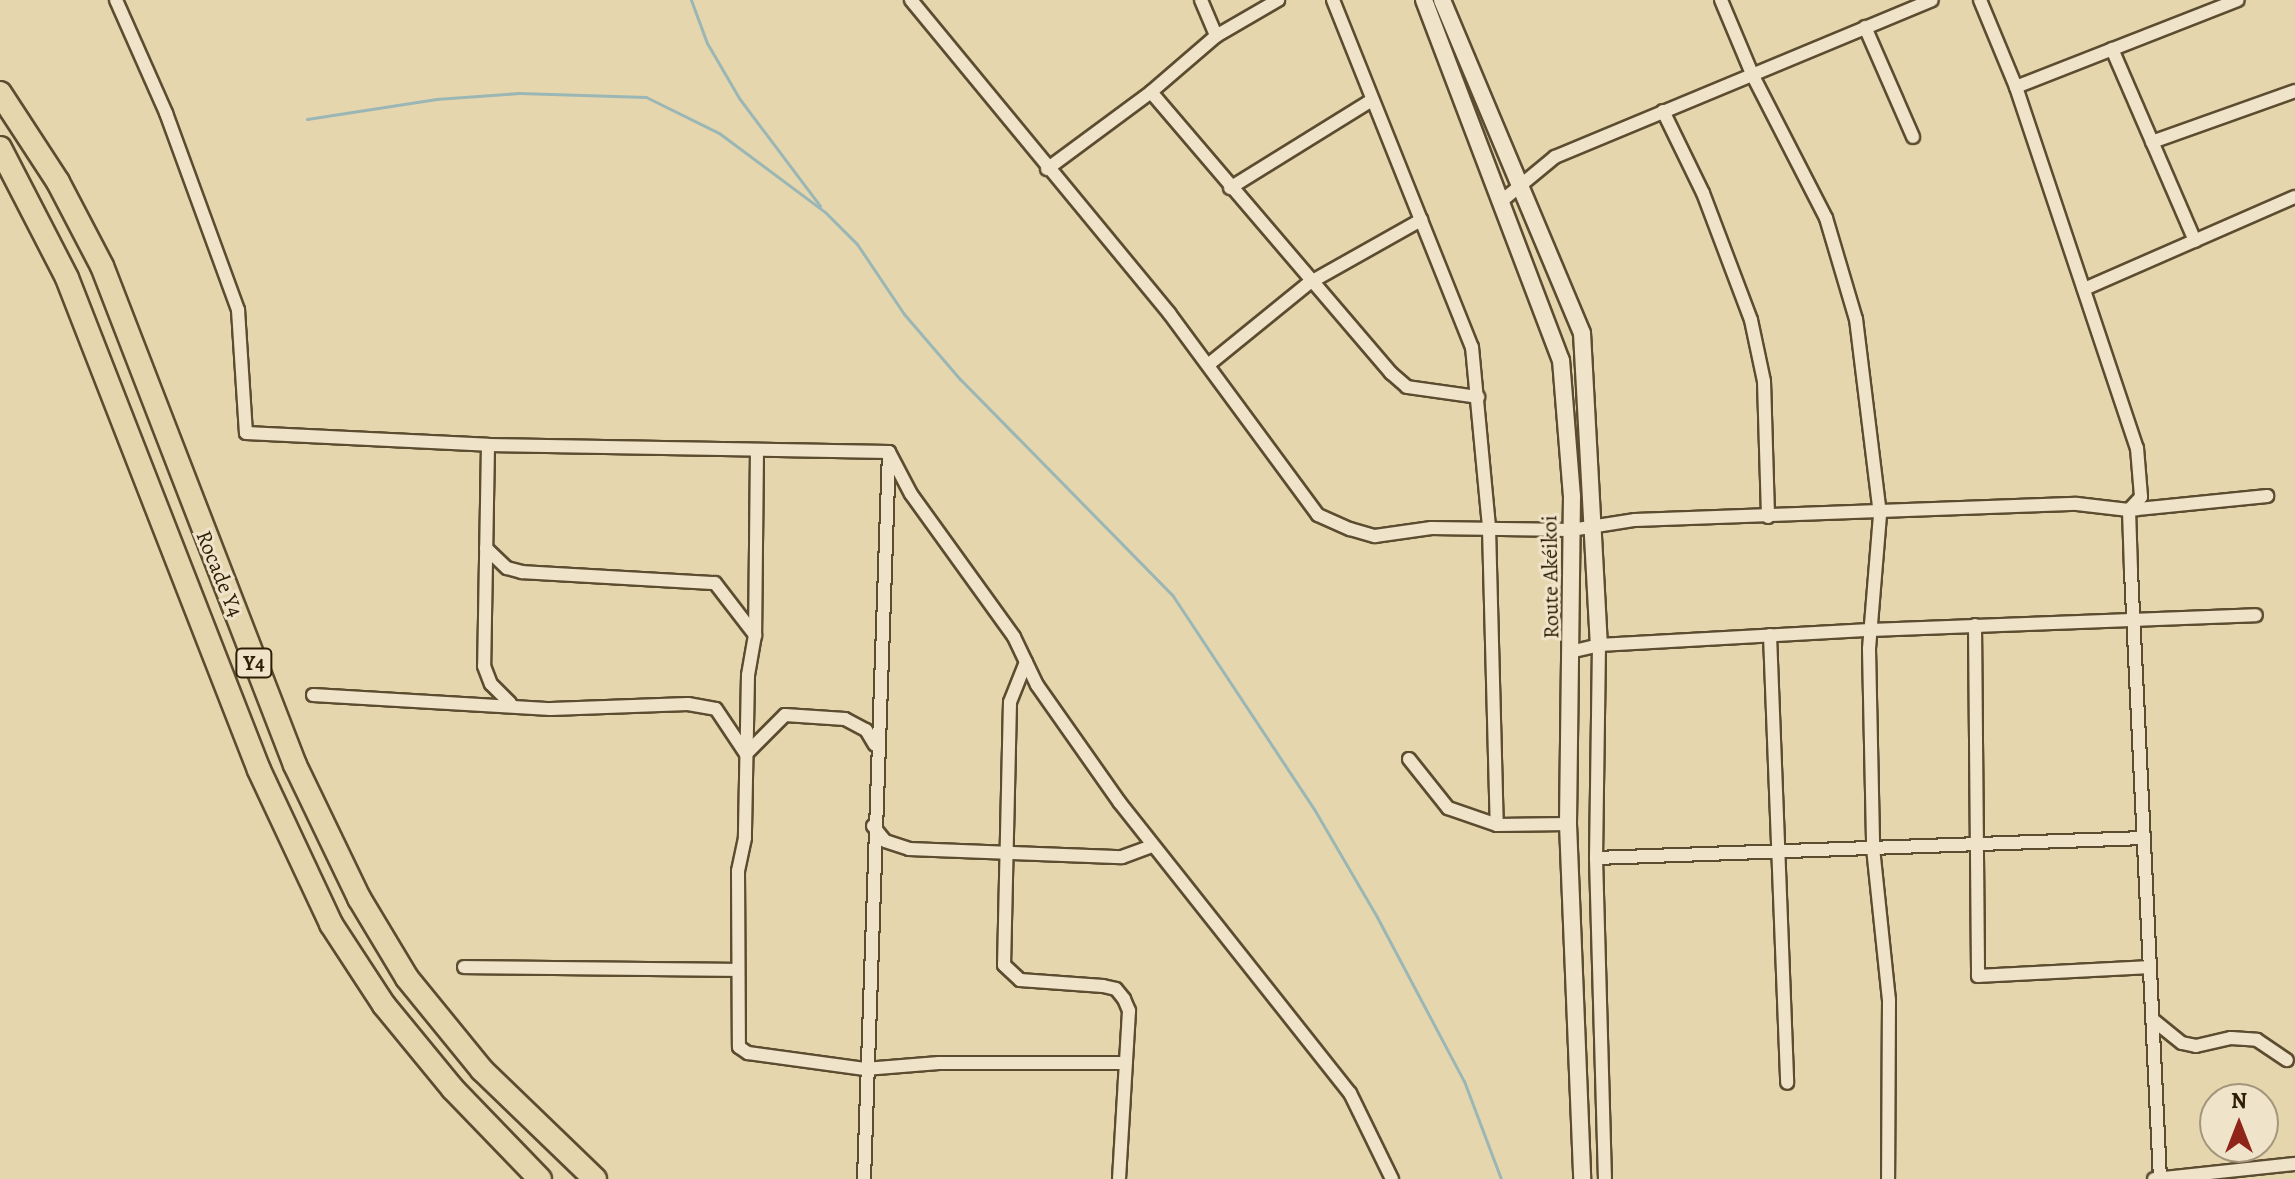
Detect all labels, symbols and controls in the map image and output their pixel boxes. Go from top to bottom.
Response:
street label: Route Akéikoi [1537,515,1565,639]
street label: Rocade Y4 [190,527,248,621]
road number: Y4 [234,647,274,679]
north arrow [2199,1083,2279,1163]
text: N [2231,1086,2247,1116]

